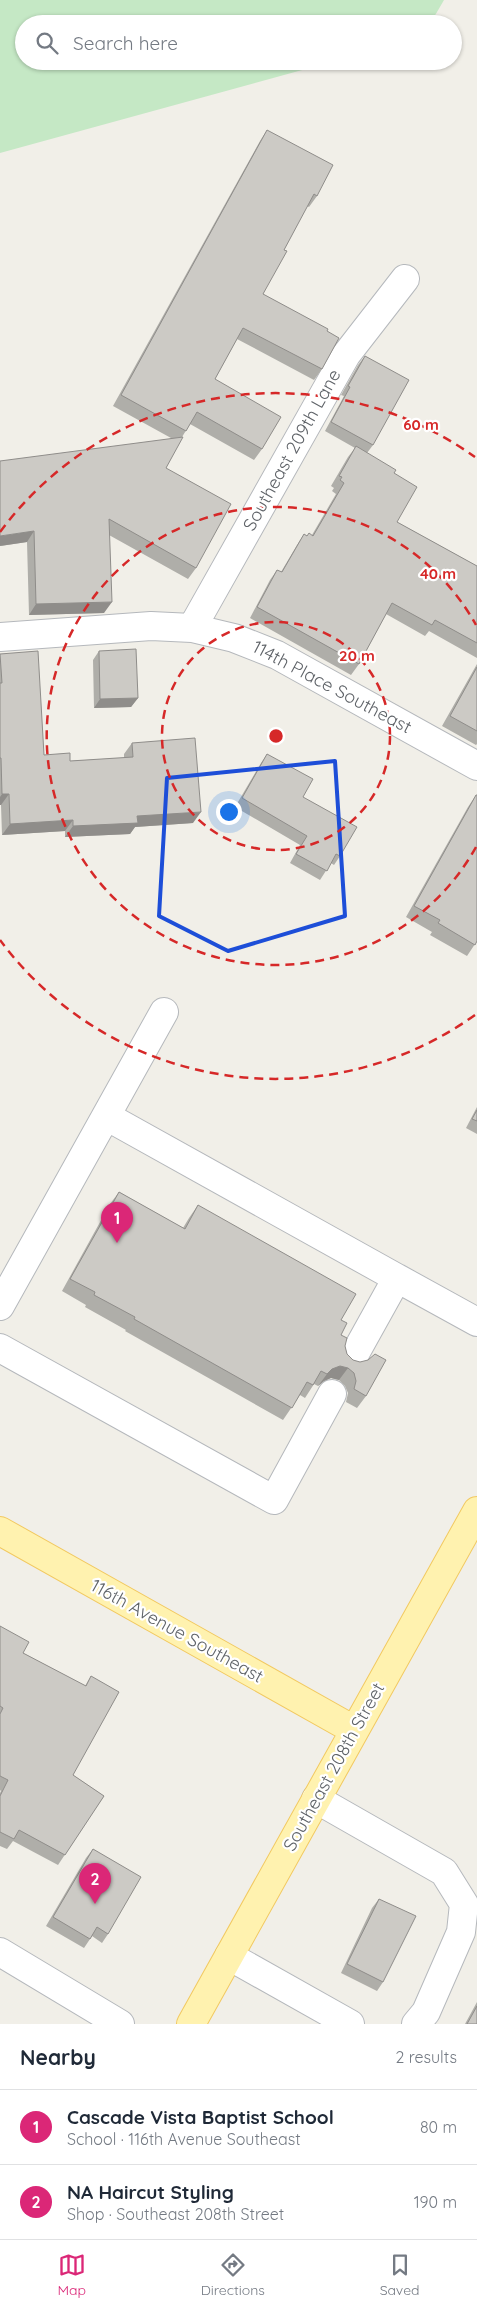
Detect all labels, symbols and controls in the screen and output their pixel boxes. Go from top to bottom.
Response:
search box [15,15,462,70]
icon: search [33,29,61,57]
text: Search here [73,31,178,55]
street label: Southeast 209th Lane [238,365,346,535]
text: 60 m [403,415,439,434]
text: 40 m [420,564,456,583]
street label: 114th Place Southeast [249,635,416,738]
text: 20 m [339,646,375,665]
centre of rings [267,727,285,745]
your location [216,799,242,825]
pin: 1 [101,1202,133,1243]
street label: 116th Avenue Southeast [87,1573,268,1688]
street label: Southeast 208th Street [278,1679,389,1855]
pin: 2 [79,1863,111,1904]
text: Nearby [20,2044,96,2070]
text: 2 results [395,2047,457,2067]
text: Cascade Vista Baptist School [67,2105,334,2129]
text: 1 [33,2117,39,2137]
text: 80 m [420,2117,457,2137]
text: School · 116th Avenue Southeast [67,2129,301,2149]
text: NA Haircut Styling [67,2180,234,2204]
text: 2 [31,2192,41,2212]
text: 190 m [414,2192,457,2212]
text: Shop · Southeast 208th Street [67,2204,284,2224]
tab: Map [57,2251,86,2299]
tab: Directions [201,2251,265,2299]
tab: Saved [380,2251,420,2299]

